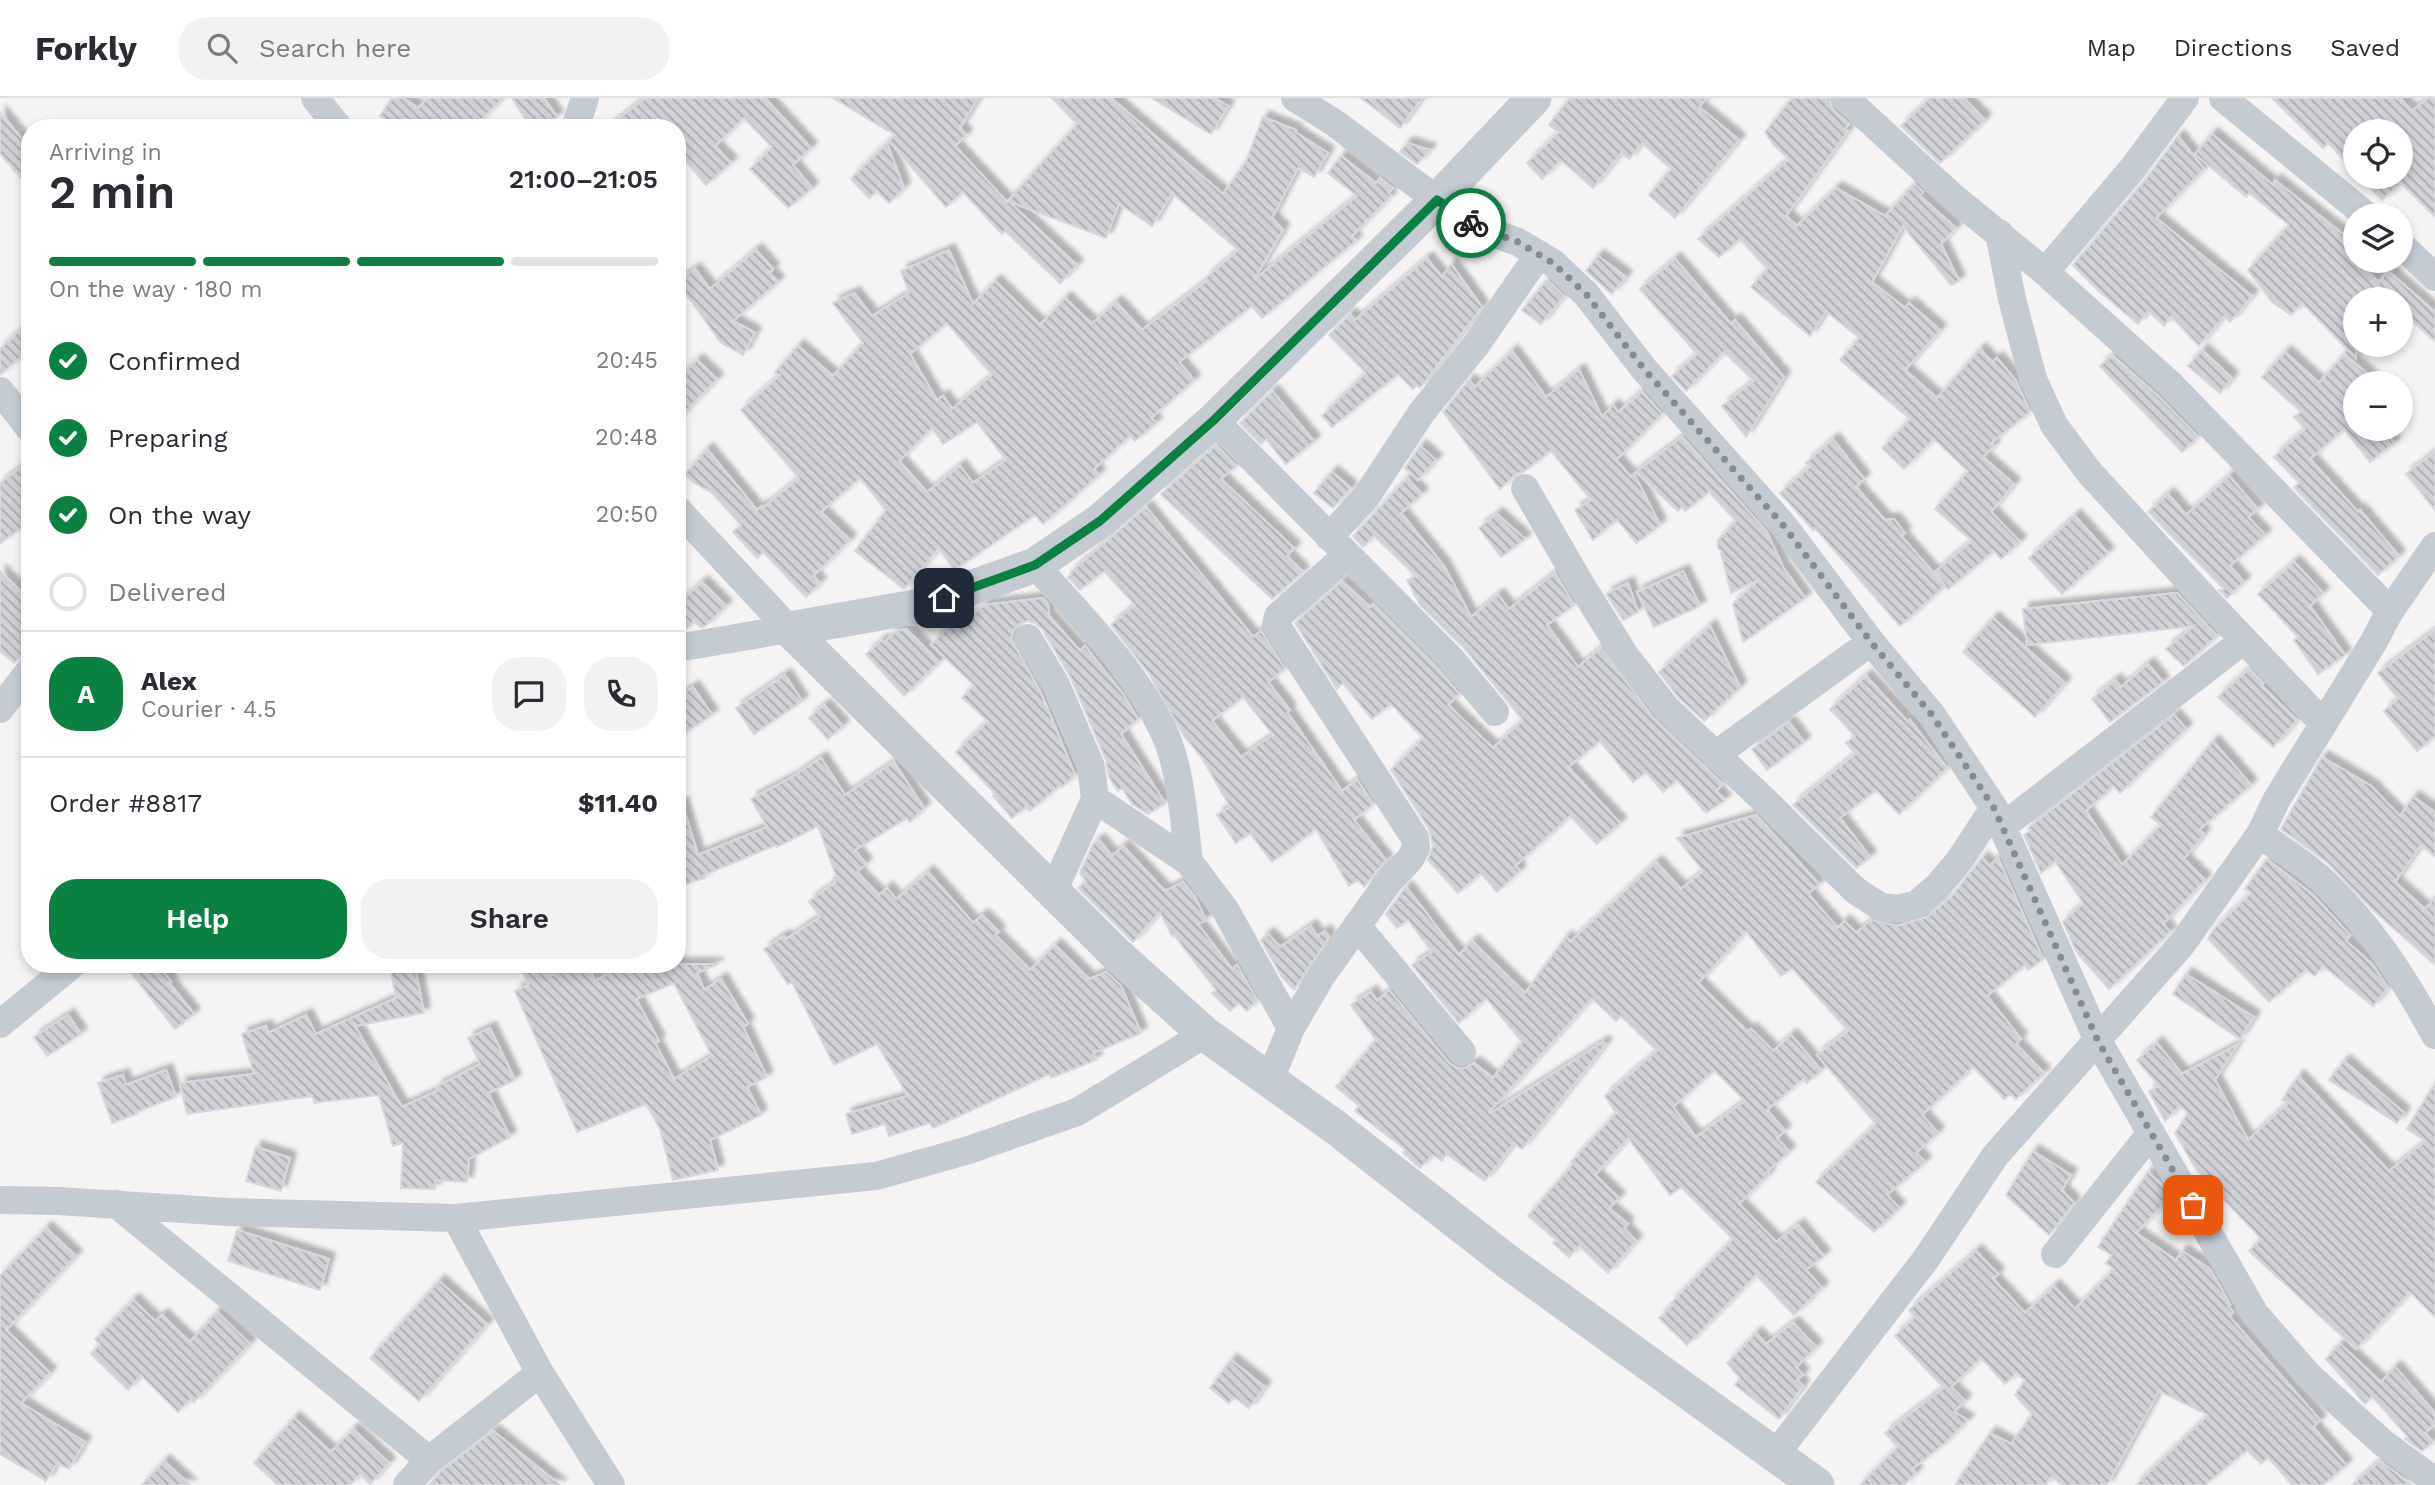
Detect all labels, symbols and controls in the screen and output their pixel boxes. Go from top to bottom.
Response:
search box [179,17,669,80]
text: Forkly [35,29,137,68]
icon: search [203,29,241,67]
text: Search here [259,33,411,63]
text: Map [2087,34,2136,62]
text: Directions [2174,34,2292,62]
text: Saved [2330,34,2400,62]
map controls [2343,119,2413,441]
button: locate [2343,119,2413,189]
text: Arriving in [49,139,162,166]
text: 21:00–21:05 [509,164,658,194]
text: 2 min [49,165,175,219]
courier [1436,188,1506,258]
button: layers [2343,203,2413,273]
icon: bike [1452,204,1490,242]
text: On the way · 180 m [49,276,262,303]
button: + [2343,287,2413,357]
icon: check [49,342,87,380]
text: Confirmed [108,346,241,376]
text: 20:45 [596,347,658,374]
button: − [2343,371,2413,441]
icon: check [49,419,87,457]
text: Preparing [108,423,228,453]
text: 20:48 [595,424,658,451]
icon: check [49,496,87,534]
text: On the way [108,500,251,530]
text: 20:50 [596,501,658,528]
pin [914,568,974,628]
text: Delivered [108,577,227,607]
icon: home [925,579,963,617]
button: chat [492,657,566,731]
button: phone [584,657,658,731]
text: Alex [141,666,197,696]
text: A [77,679,95,709]
text: Courier · 4.5 [141,696,277,723]
text: Order #8817 [49,788,202,818]
text: $11.40 [578,788,658,818]
button: Help [49,879,347,959]
button: Share [361,879,658,959]
pin [2163,1175,2223,1235]
icon: bag [2174,1186,2212,1224]

